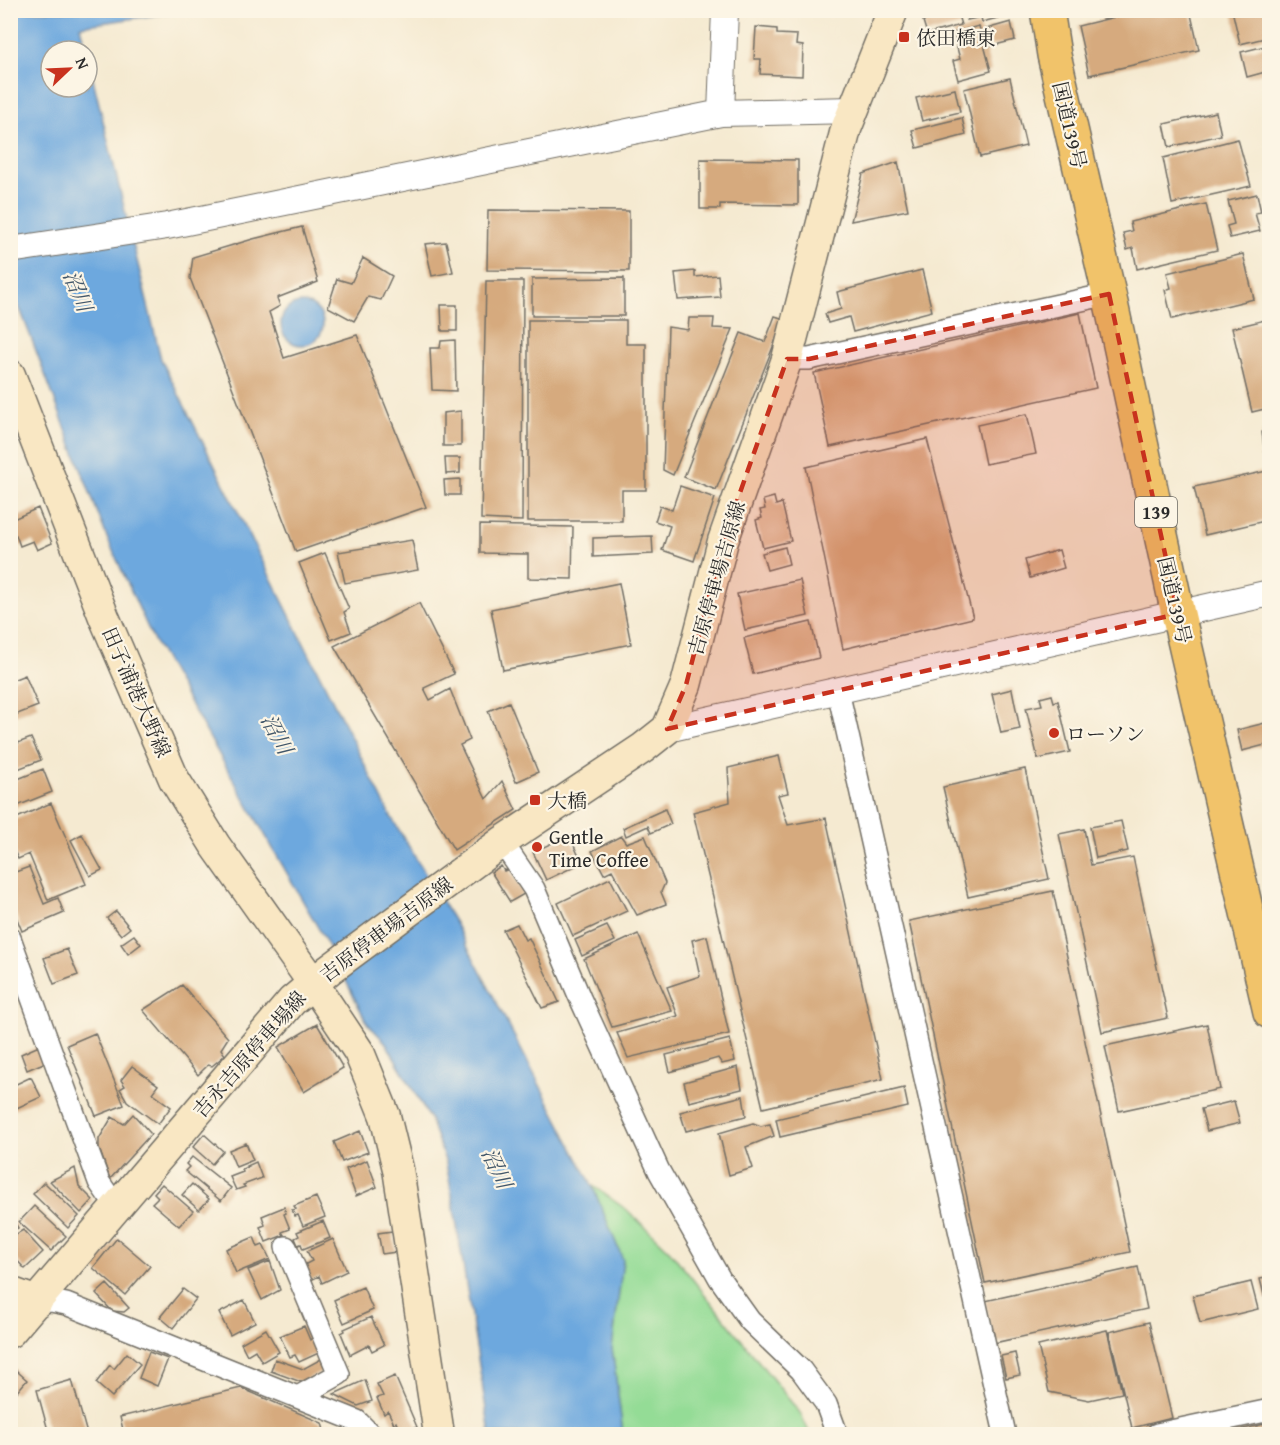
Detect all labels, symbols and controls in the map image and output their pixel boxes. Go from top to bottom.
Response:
place label: 依田橋東 [916,23,996,52]
marker: 依田橋東 [897,30,911,44]
north arrow [39,39,99,99]
text: N [70,54,96,73]
street label: 国道139号 [1046,78,1094,172]
water label: 沼川 [56,266,101,318]
street label: 吉原停車場吉原線 [680,497,752,659]
road number: 139 [1135,497,1177,527]
street label: 国道139号 [1151,553,1199,647]
street label: 田子浦港大野線 [95,622,179,762]
water label: 沼川 [253,708,301,762]
place label: ローソン [1066,719,1145,748]
marker: ローソン [1047,726,1061,740]
place label: 大橋 [547,786,587,815]
marker: 大橋 [528,793,542,807]
place label: Gentle Time Coffee [549,822,649,874]
marker: Gentle Time Coffee [530,840,544,854]
street label: 吉原停車場吉原線 [313,869,459,989]
street label: 吉永吉原停車場線 [186,984,312,1124]
water label: 沼川 [474,1142,521,1195]

